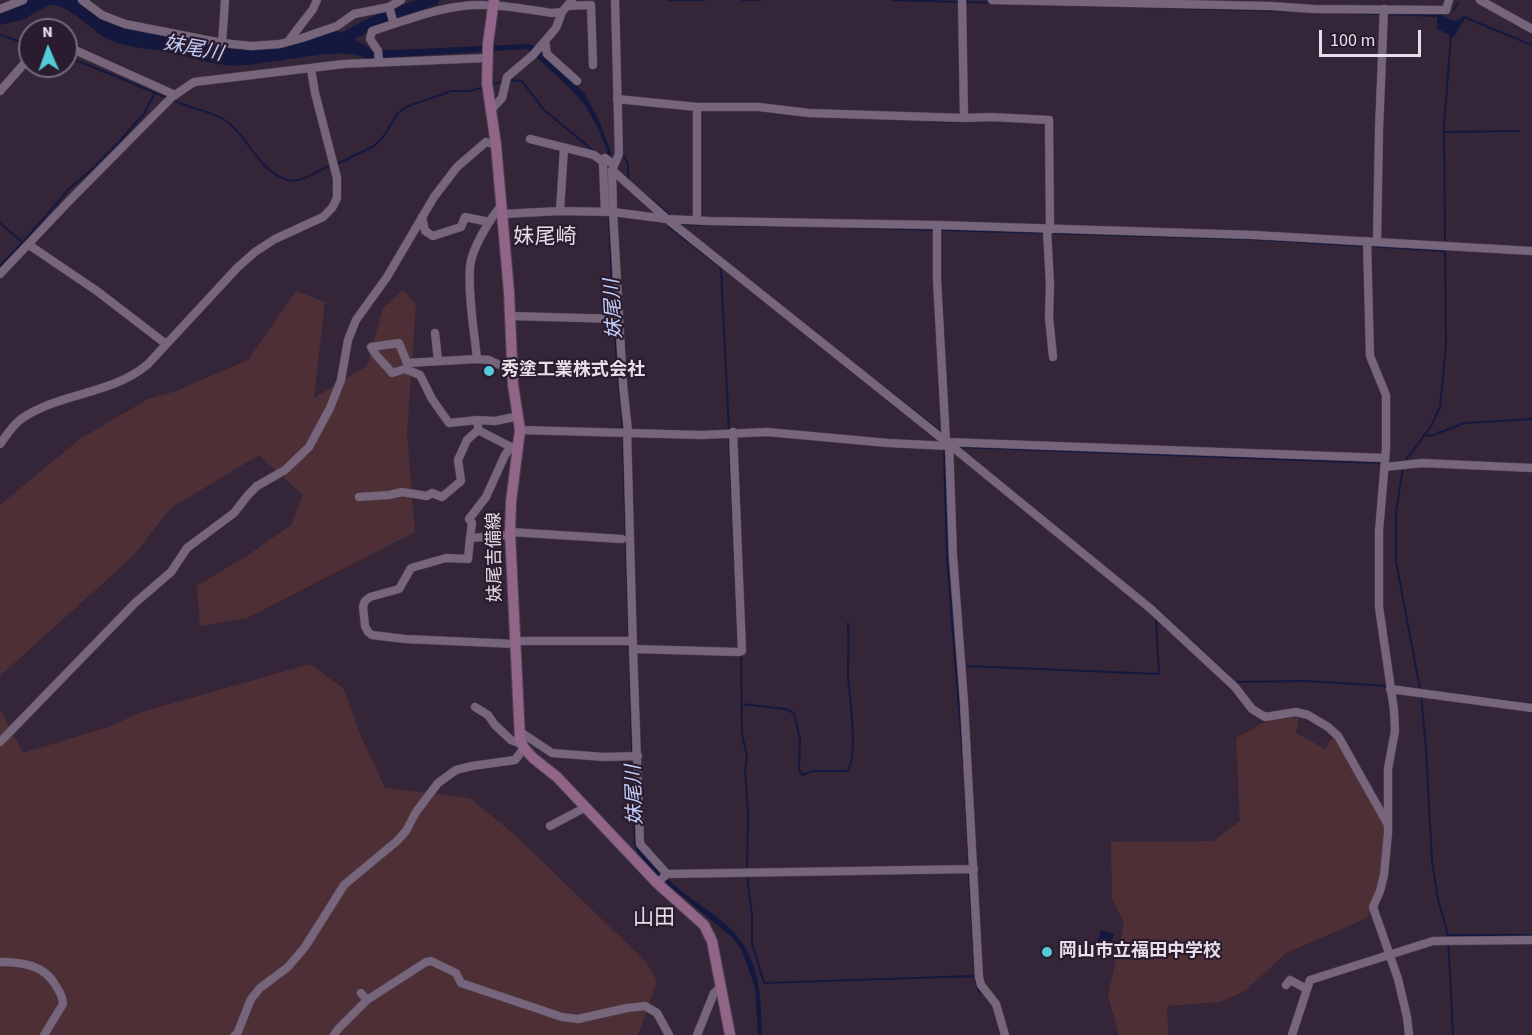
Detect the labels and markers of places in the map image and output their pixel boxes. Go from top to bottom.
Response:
place label: 秀塗工業株式会社 [501,360,645,382]
marker: 秀塗工業株式会社 [482,364,496,378]
place label: 岡山市立福田中学校 [1059,941,1221,963]
marker: 岡山市立福田中学校 [1040,945,1054,959]

